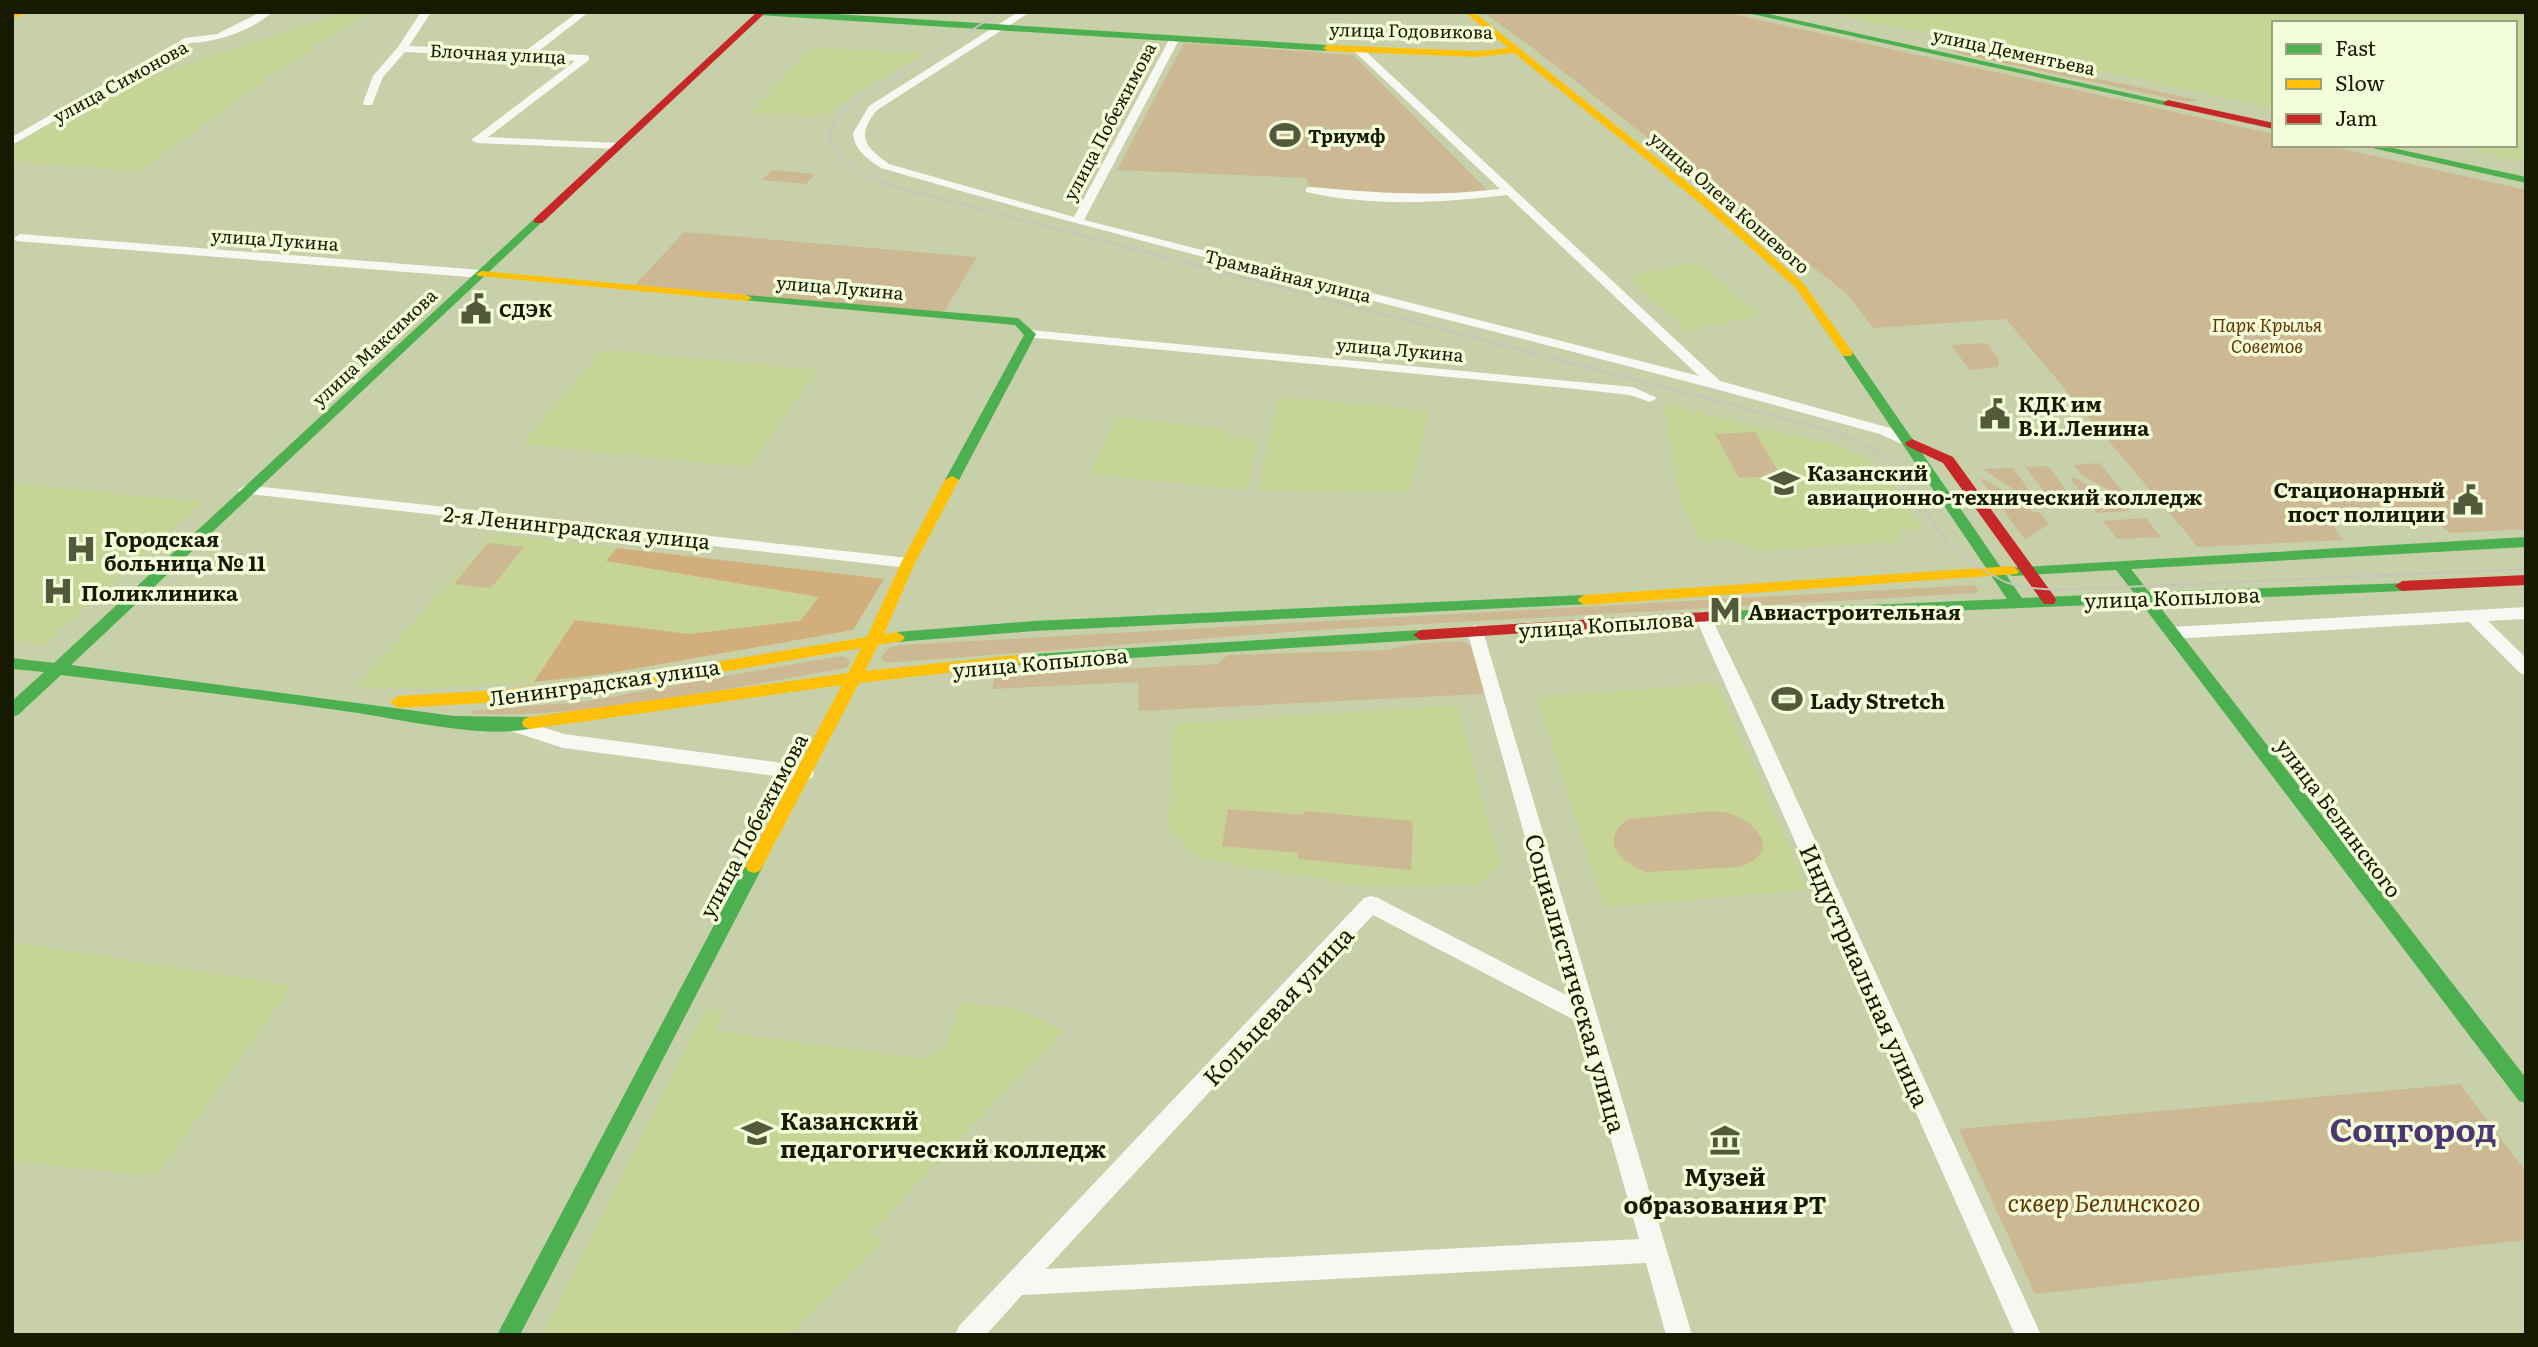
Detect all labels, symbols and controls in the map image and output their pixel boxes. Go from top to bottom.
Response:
street label: улица Годовикова [1329,15,1493,45]
street label: улица Дементьева [1930,21,2098,81]
legend [2272,21,2517,147]
text: Fast [2335,31,2376,62]
street label: улица Симонова [48,33,193,129]
street label: Блочная улица [429,36,567,70]
street label: улица Побежимова [1056,37,1162,205]
text: Slow [2335,66,2385,97]
text: Jam [2335,101,2377,132]
sports icon: Триумф [1268,118,1302,152]
place label: Триумф [1308,122,1385,149]
street label: улица Олега Кошевого [1644,125,1816,279]
street label: улица Лукина [210,221,340,257]
street label: Трамвайная улица [1202,241,1374,309]
street label: улица Лукина [775,268,905,306]
street label: улица Максимова [305,282,443,412]
public building icon: СДЭК [459,292,493,326]
place label: СДЭК [499,296,552,323]
park label: Парк Крылья Советов [2212,311,2323,359]
street label: улица Лукина [1335,330,1465,368]
place label: КДК им В.И.Ленина [2018,387,2150,442]
public building icon: КДК им В.И.Ленина [1978,397,2012,431]
place label: Казанский авиационно-технический колледж [1807,456,2203,511]
school or university icon: Казанский авиационно-технический колледж [1767,466,1801,500]
place label: Стационарный пост полиции [2274,473,2445,528]
public building icon: Стационарный пост полиции [2451,483,2485,517]
street label: 2-я Ленинградская улица [442,497,713,555]
place label: Городская больница № 11 [104,522,266,577]
hospital icon: Городская больница № 11 [64,532,98,566]
hospital icon: Поликлиника [41,574,75,608]
place label: Поликлиника [81,576,239,607]
street label: улица Копылова [2084,577,2261,615]
metro station icon: Авиастроительная [1708,593,1742,627]
place label: Авиастроительная [1748,595,1961,626]
street label: улица Копылова [1517,601,1695,645]
street label: улица Копылова [951,638,1130,684]
street label: Ленинградская улица [486,649,722,713]
sports icon: Lady Stretch [1770,682,1804,716]
place label: Lady Stretch [1810,684,1945,715]
street label: улица Побежимова [690,726,814,923]
street label: улица Белинского [2270,731,2410,903]
street label: Социалистическая улица [1518,829,1637,1137]
street label: Индустриальная улица [1792,838,1940,1112]
street label: Кольцевая улица [1194,917,1360,1093]
place label: Казанский педагогический колледж [780,1102,1106,1165]
district label: Соцгород [2329,1103,2497,1152]
school or university icon: Казанский педагогический колледж [740,1116,774,1150]
museum icon: Музей образования РТ [1708,1123,1742,1157]
place label: Музей образования РТ [1624,1158,1827,1221]
park label: сквер Белинского [2008,1184,2200,1219]

